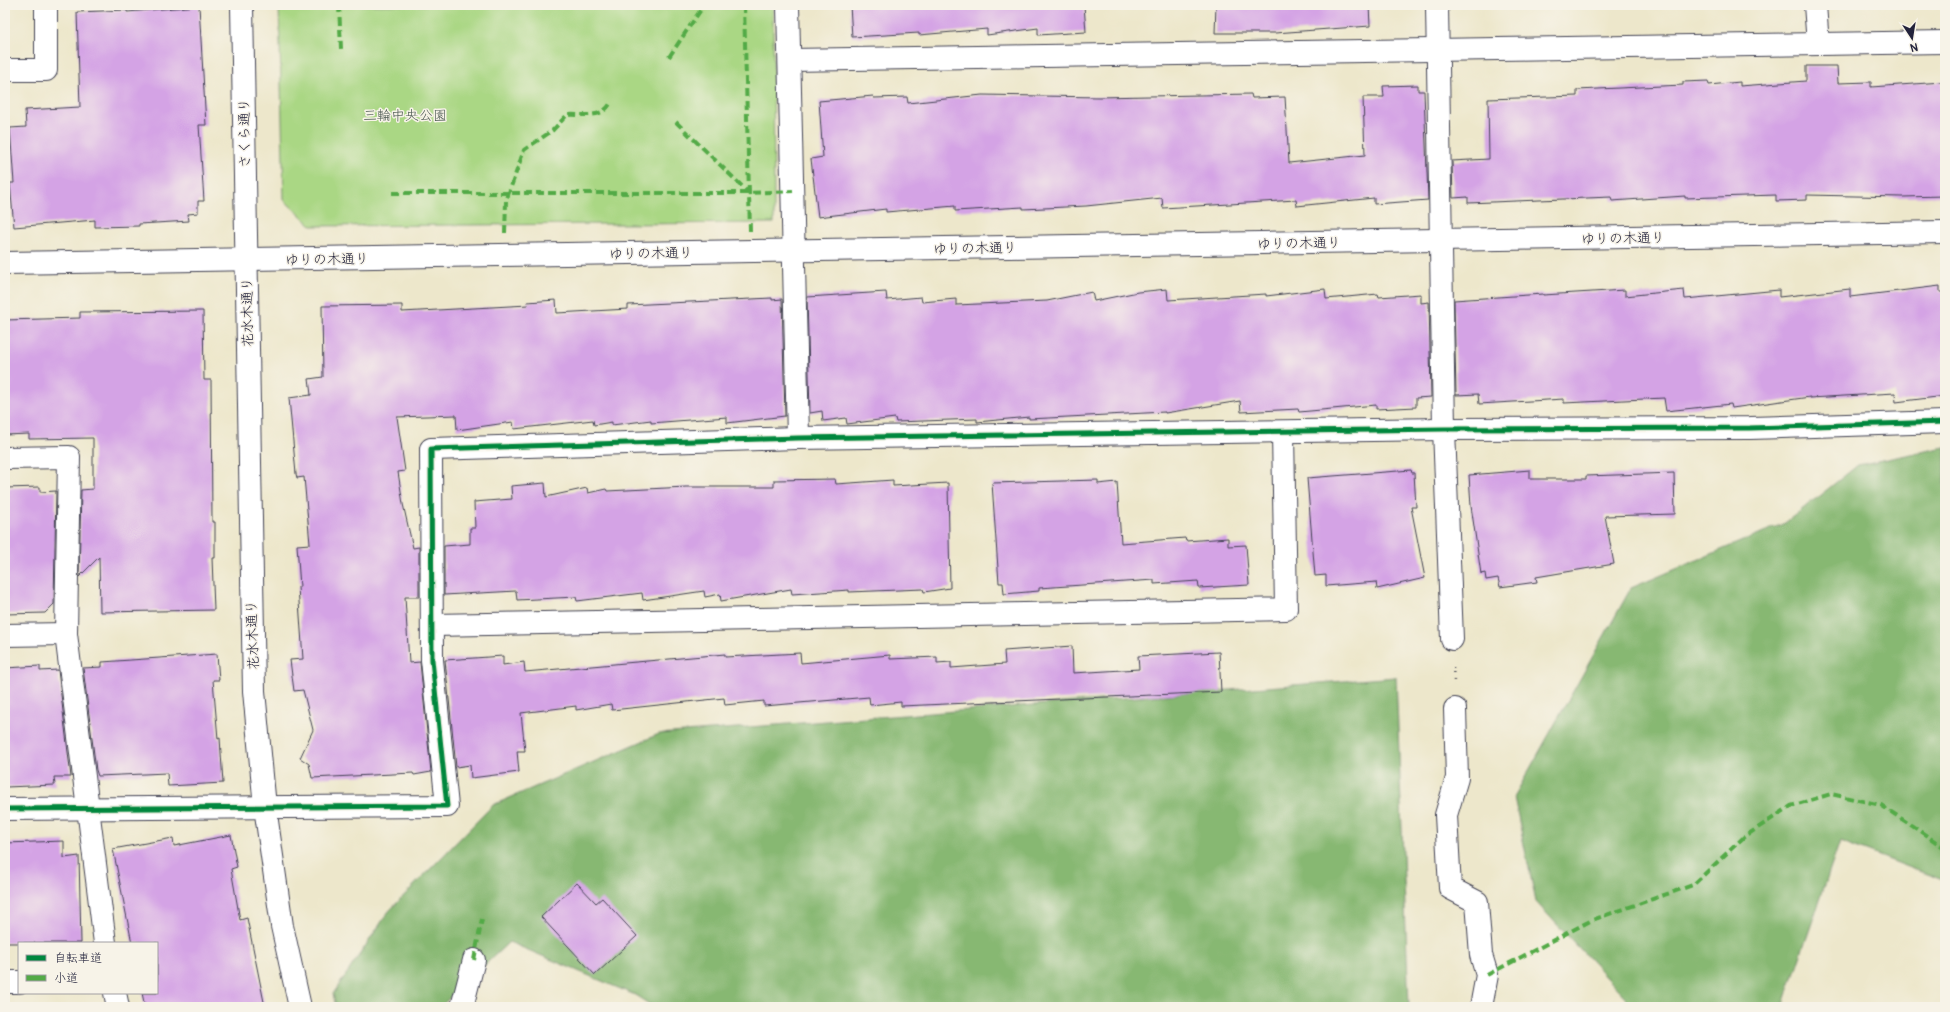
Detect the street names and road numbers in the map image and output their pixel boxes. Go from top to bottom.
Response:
street label: さくら通り [235,98,254,168]
street label: ゆりの木通り [1581,229,1665,248]
street label: ゆりの木通り [1257,234,1341,253]
street label: ゆりの木通り [933,239,1017,258]
street label: ゆりの木通り [609,244,693,263]
street label: ゆりの木通り [285,250,369,269]
street label: 花水木通り [238,277,257,347]
street label: 花水木通り [243,600,262,670]

